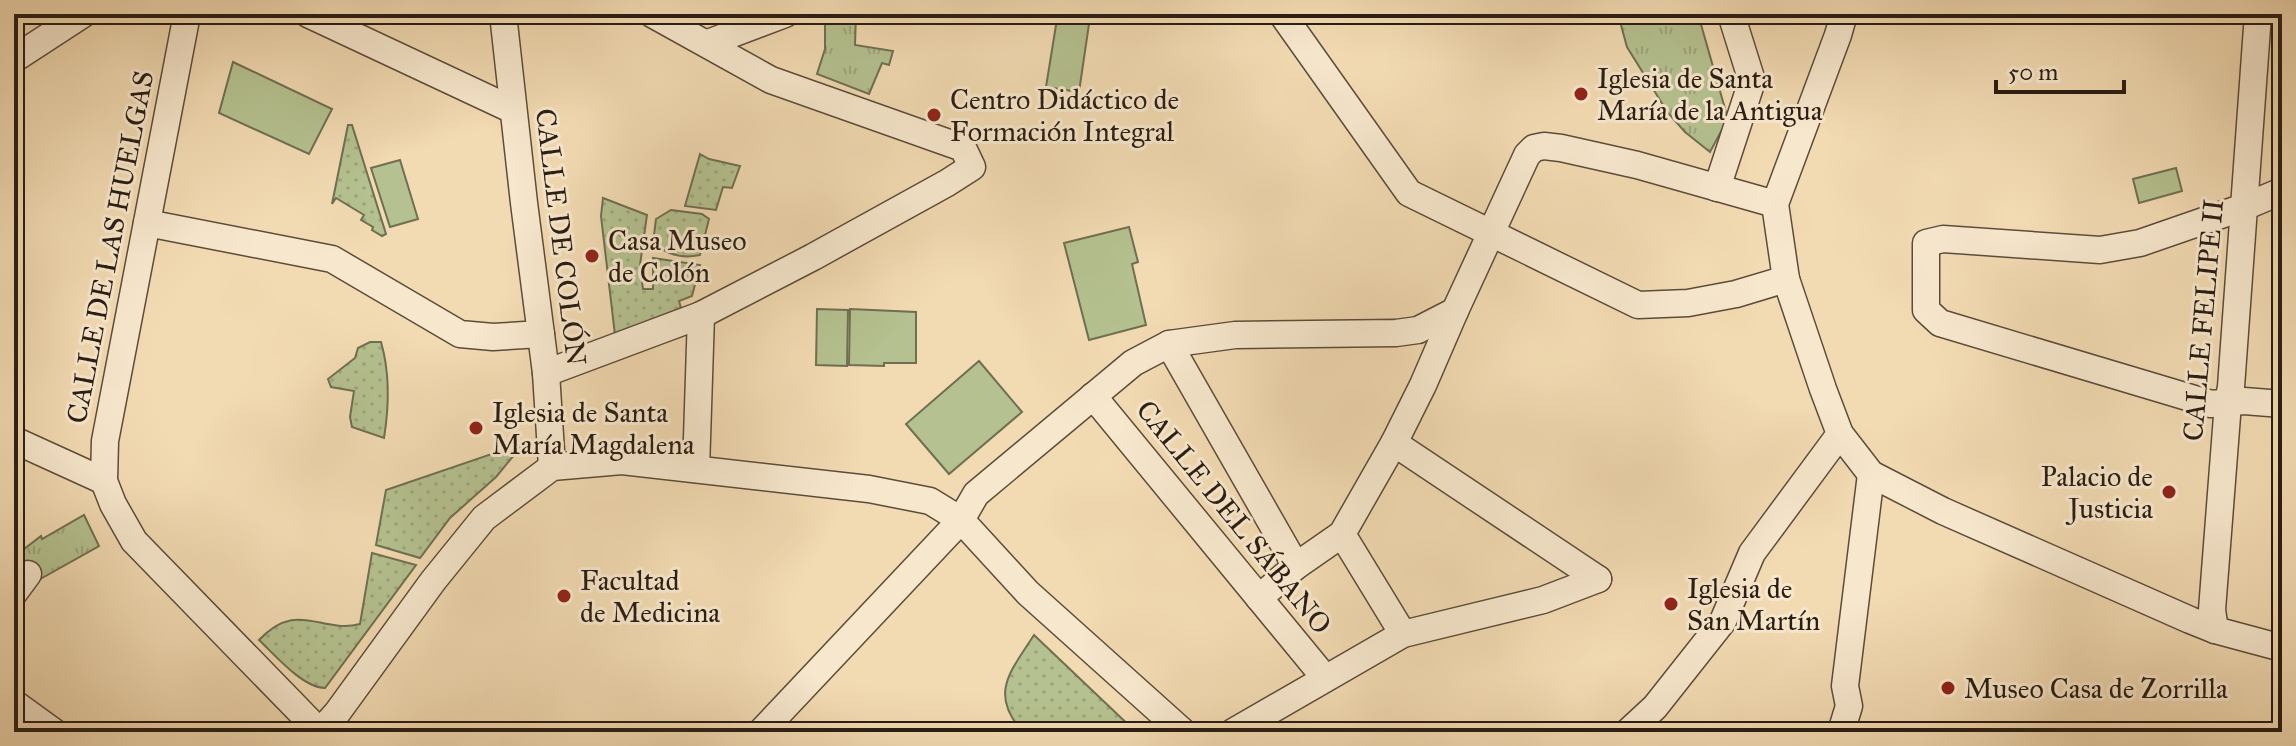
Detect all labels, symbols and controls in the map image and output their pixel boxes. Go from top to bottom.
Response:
scale bar [1996,44,2124,94]
text: 50 m [2008,57,2058,87]
place label: Iglesia de Santa María de la Antigua [1597,61,1823,128]
street label: CALLE DE LAS HUELGAS [59,68,161,426]
place label: Centro Didáctico de Formación Integral [950,82,1179,149]
marker: Iglesia de Santa María de la Antigua [1572,85,1590,103]
street label: CALLE DE COLÓN [528,106,594,368]
marker: Centro Didáctico de Formación Integral [925,106,943,124]
street label: CALLE FELIPE II [2175,198,2231,442]
place label: Casa Museo de Colón [608,223,747,290]
marker: Casa Museo de Colón [583,247,601,265]
street label: CALLE DEL SÁBANO [1129,393,1339,641]
place label: Iglesia de Santa María Magdalena [492,395,695,462]
marker: Iglesia de Santa María Magdalena [467,419,485,437]
place label: Palacio de Justicia [2041,459,2153,526]
marker: Palacio de Justicia [2160,483,2178,501]
place label: Facultad de Medicina [580,563,720,630]
place label: Iglesia de San Martín [1687,571,1820,638]
marker: Facultad de Medicina [555,587,573,605]
marker: Iglesia de San Martín [1662,595,1680,613]
place label: Museo Casa de Zorrilla [1964,671,2228,706]
marker: Museo Casa de Zorrilla [1939,679,1957,697]

